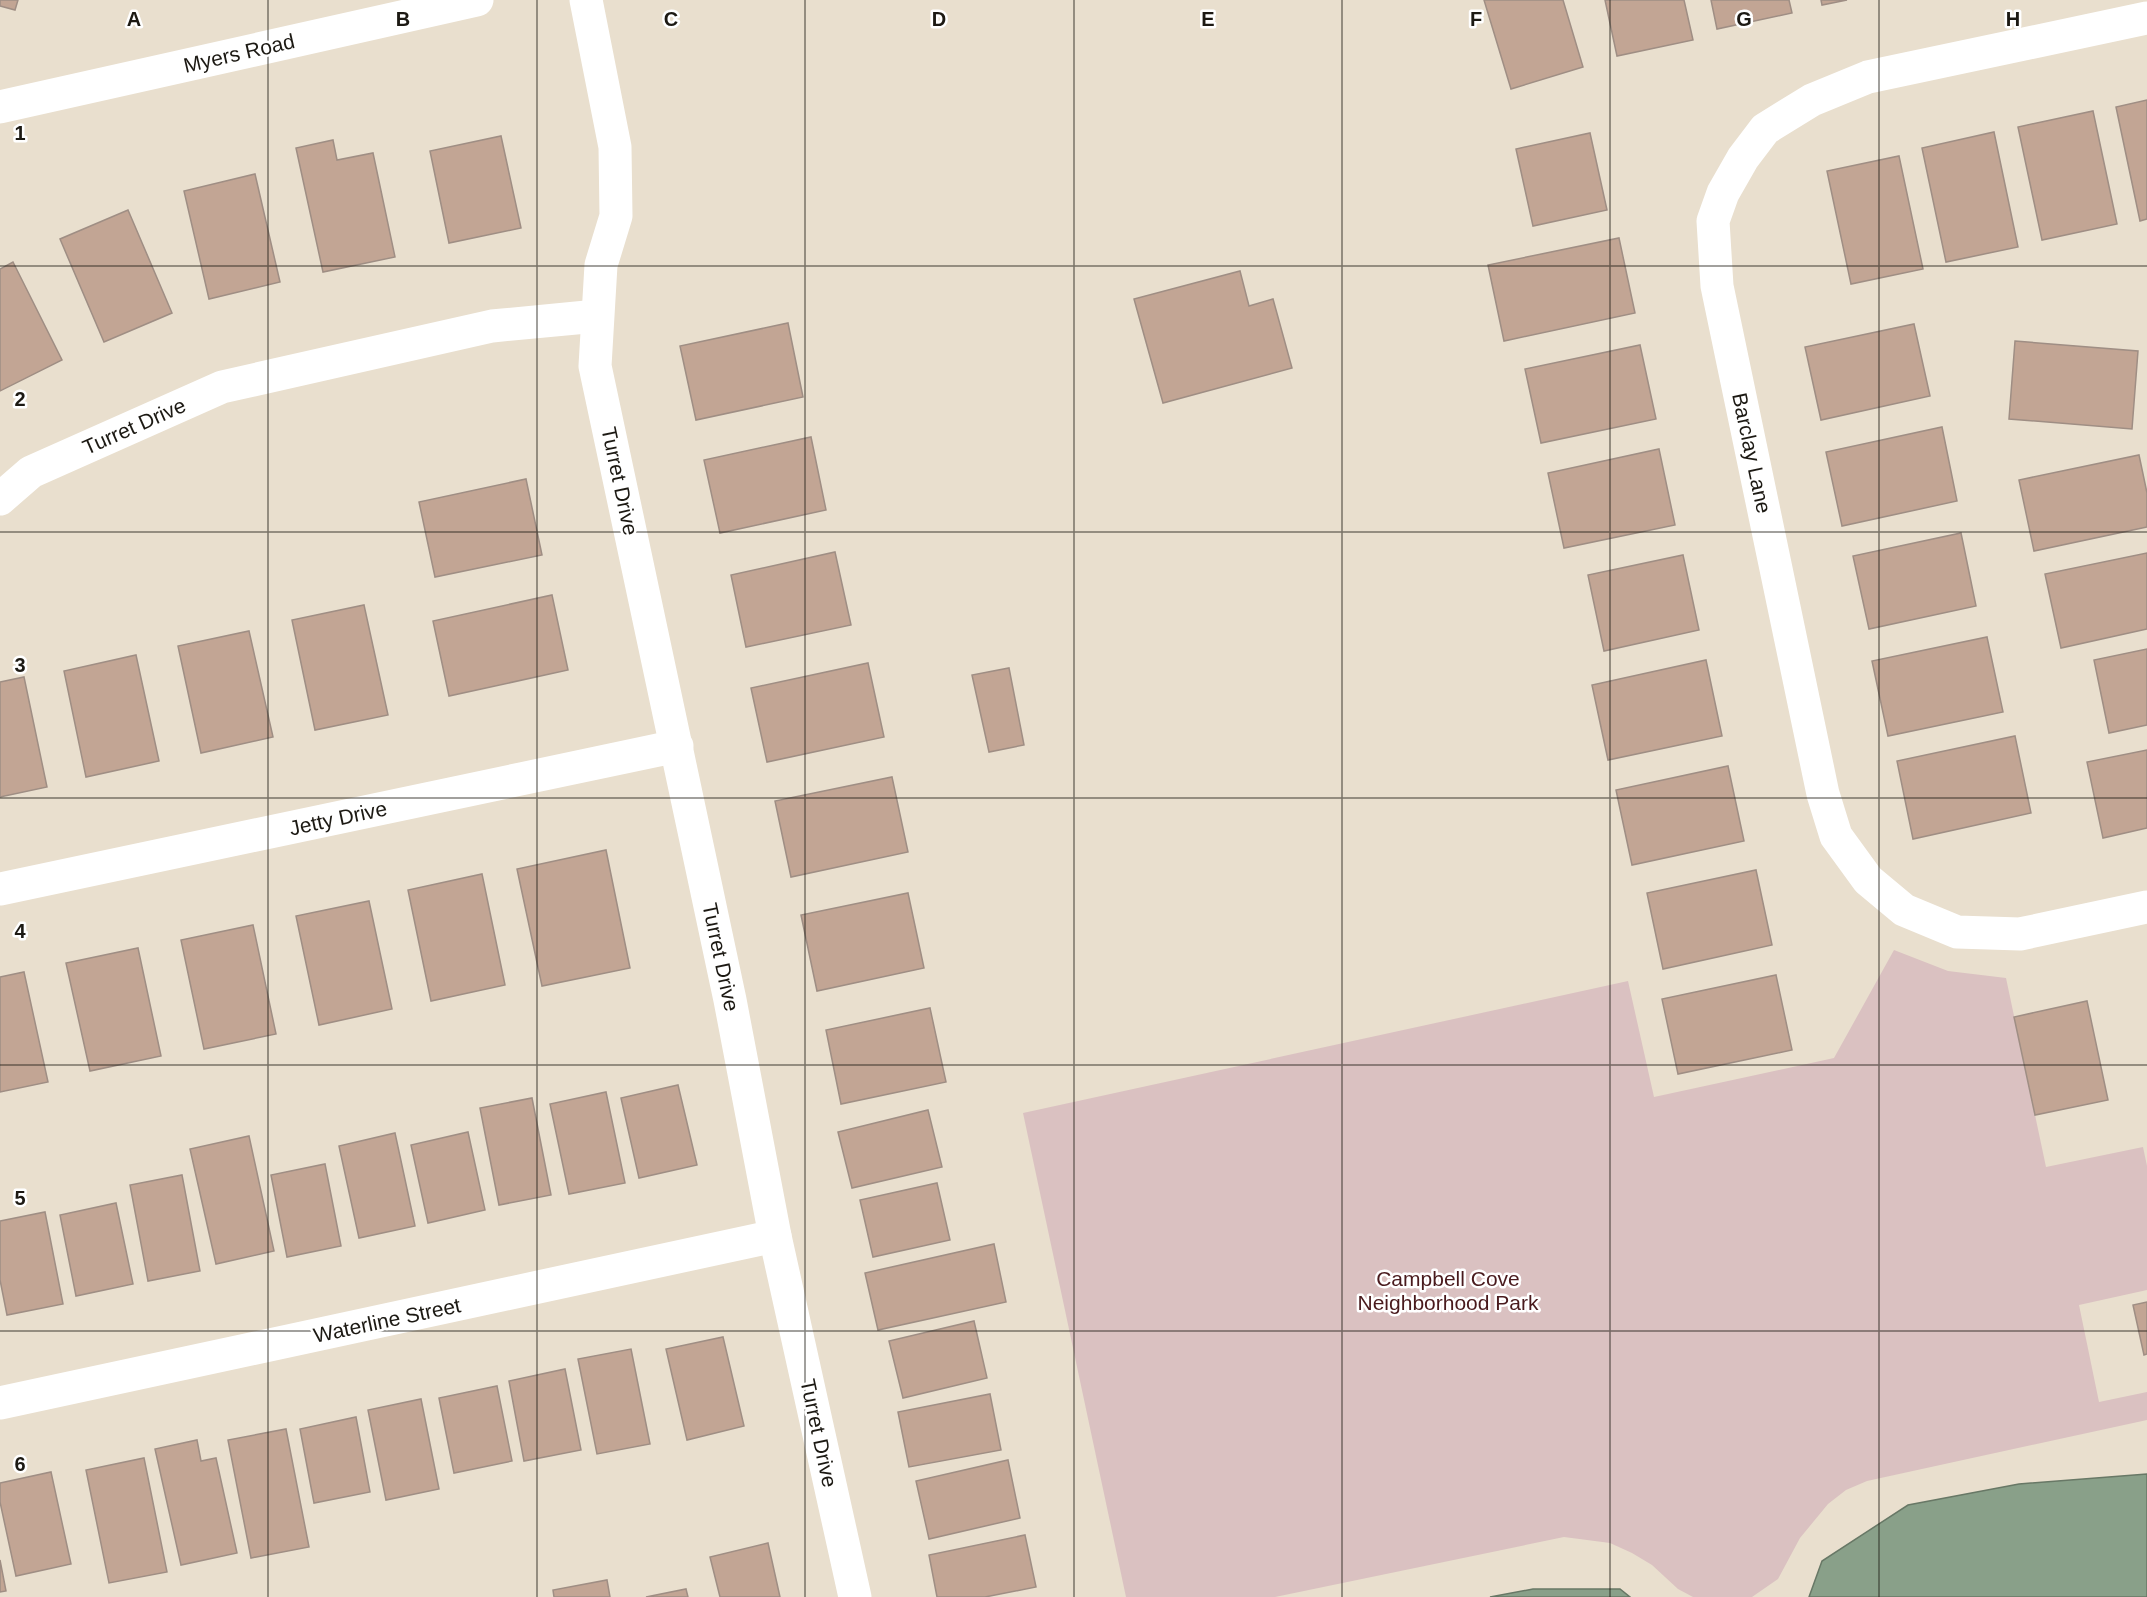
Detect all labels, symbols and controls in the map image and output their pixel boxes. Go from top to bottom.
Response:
text: A [127,8,141,30]
text: B [396,8,410,30]
text: C [664,8,678,30]
text: D [932,8,946,30]
text: E [1201,8,1215,30]
text: F [1470,8,1482,30]
text: G [1736,8,1752,30]
text: H [2006,8,2020,30]
street label: Myers Road [181,29,297,77]
text: 1 [14,122,26,144]
text: 2 [14,388,26,410]
street label: Barclay Lane [1728,391,1776,515]
street label: Turret Drive [79,393,189,459]
street label: Turret Drive [597,425,643,537]
text: 3 [14,654,26,676]
street label: Jetty Drive [287,796,389,840]
street label: Turret Drive [698,901,744,1013]
text: 4 [14,920,26,942]
text: 5 [14,1187,26,1209]
park label: Campbell Cove Neighborhood Park [1358,1267,1539,1314]
street label: Waterline Street [311,1293,463,1347]
street label: Turret Drive [796,1377,842,1489]
text: 6 [14,1453,26,1475]

